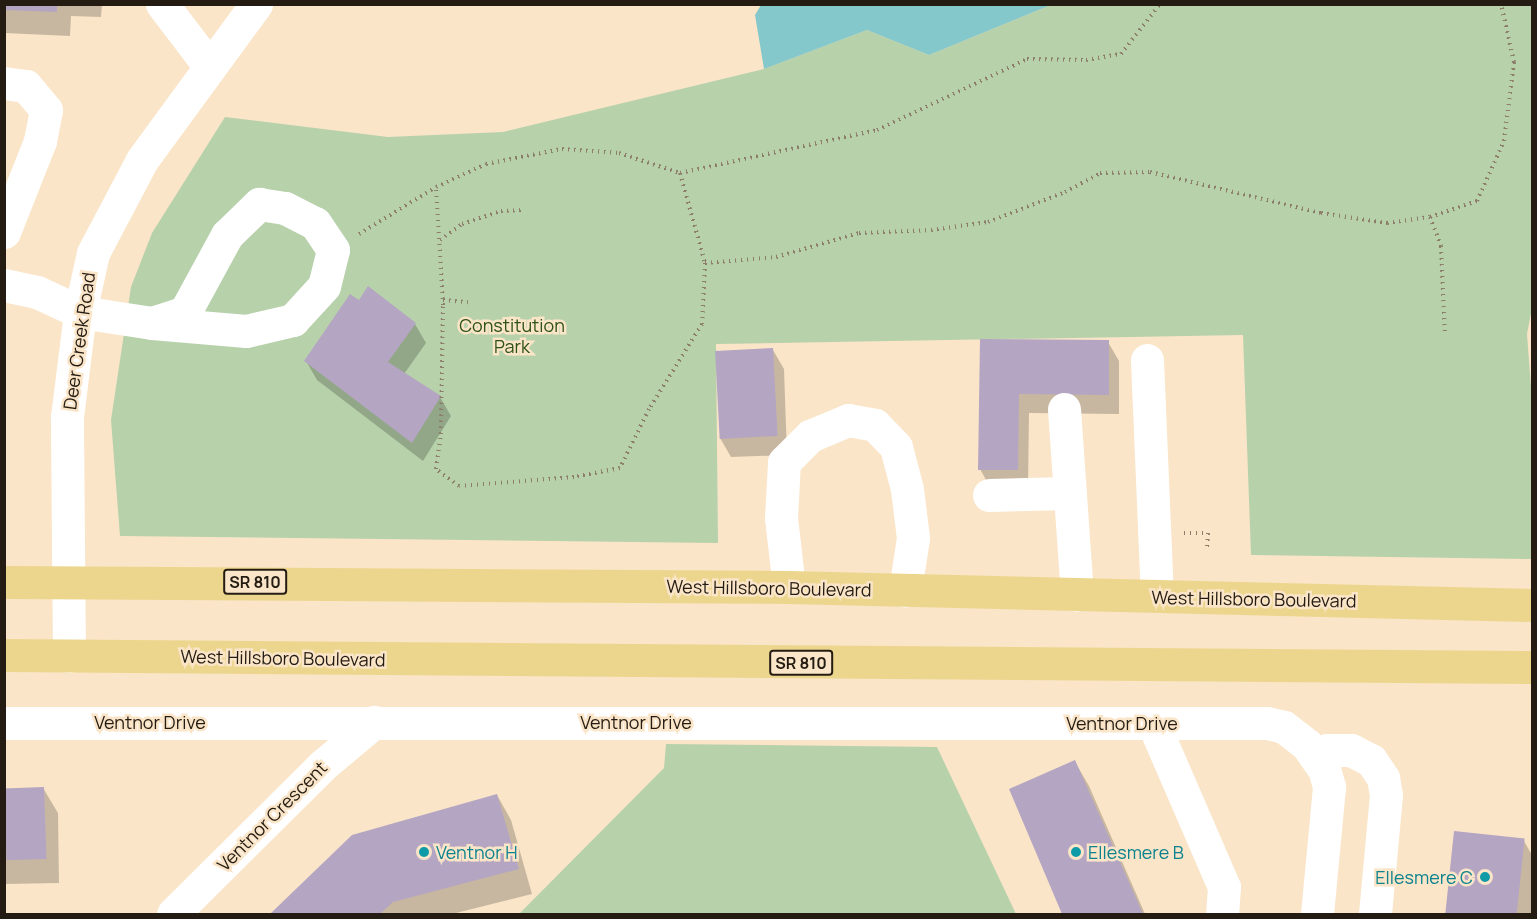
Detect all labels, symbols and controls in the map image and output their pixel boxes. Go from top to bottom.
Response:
street label: Deer Creek Road [59,271,99,411]
park label: Constitution Park [459,315,565,358]
road number: SR 810 [222,569,288,595]
street label: West Hillsboro Boulevard [666,575,872,601]
street label: West Hillsboro Boulevard [1151,586,1357,612]
street label: West Hillsboro Boulevard [180,645,386,671]
road number: SR 810 [768,650,834,676]
street label: Ventnor Drive [94,711,206,733]
street label: Ventnor Drive [580,711,692,733]
street label: Ventnor Drive [1066,712,1178,734]
street label: Ventnor Crescent [213,757,331,875]
place label: Ventnor H [436,841,518,863]
place label: Ellesmere B [1088,841,1184,863]
marker: Ventnor H [417,845,431,859]
marker: Ellesmere B [1069,845,1083,859]
place label: Ellesmere C [1375,866,1473,888]
marker: Ellesmere C [1478,870,1492,884]

